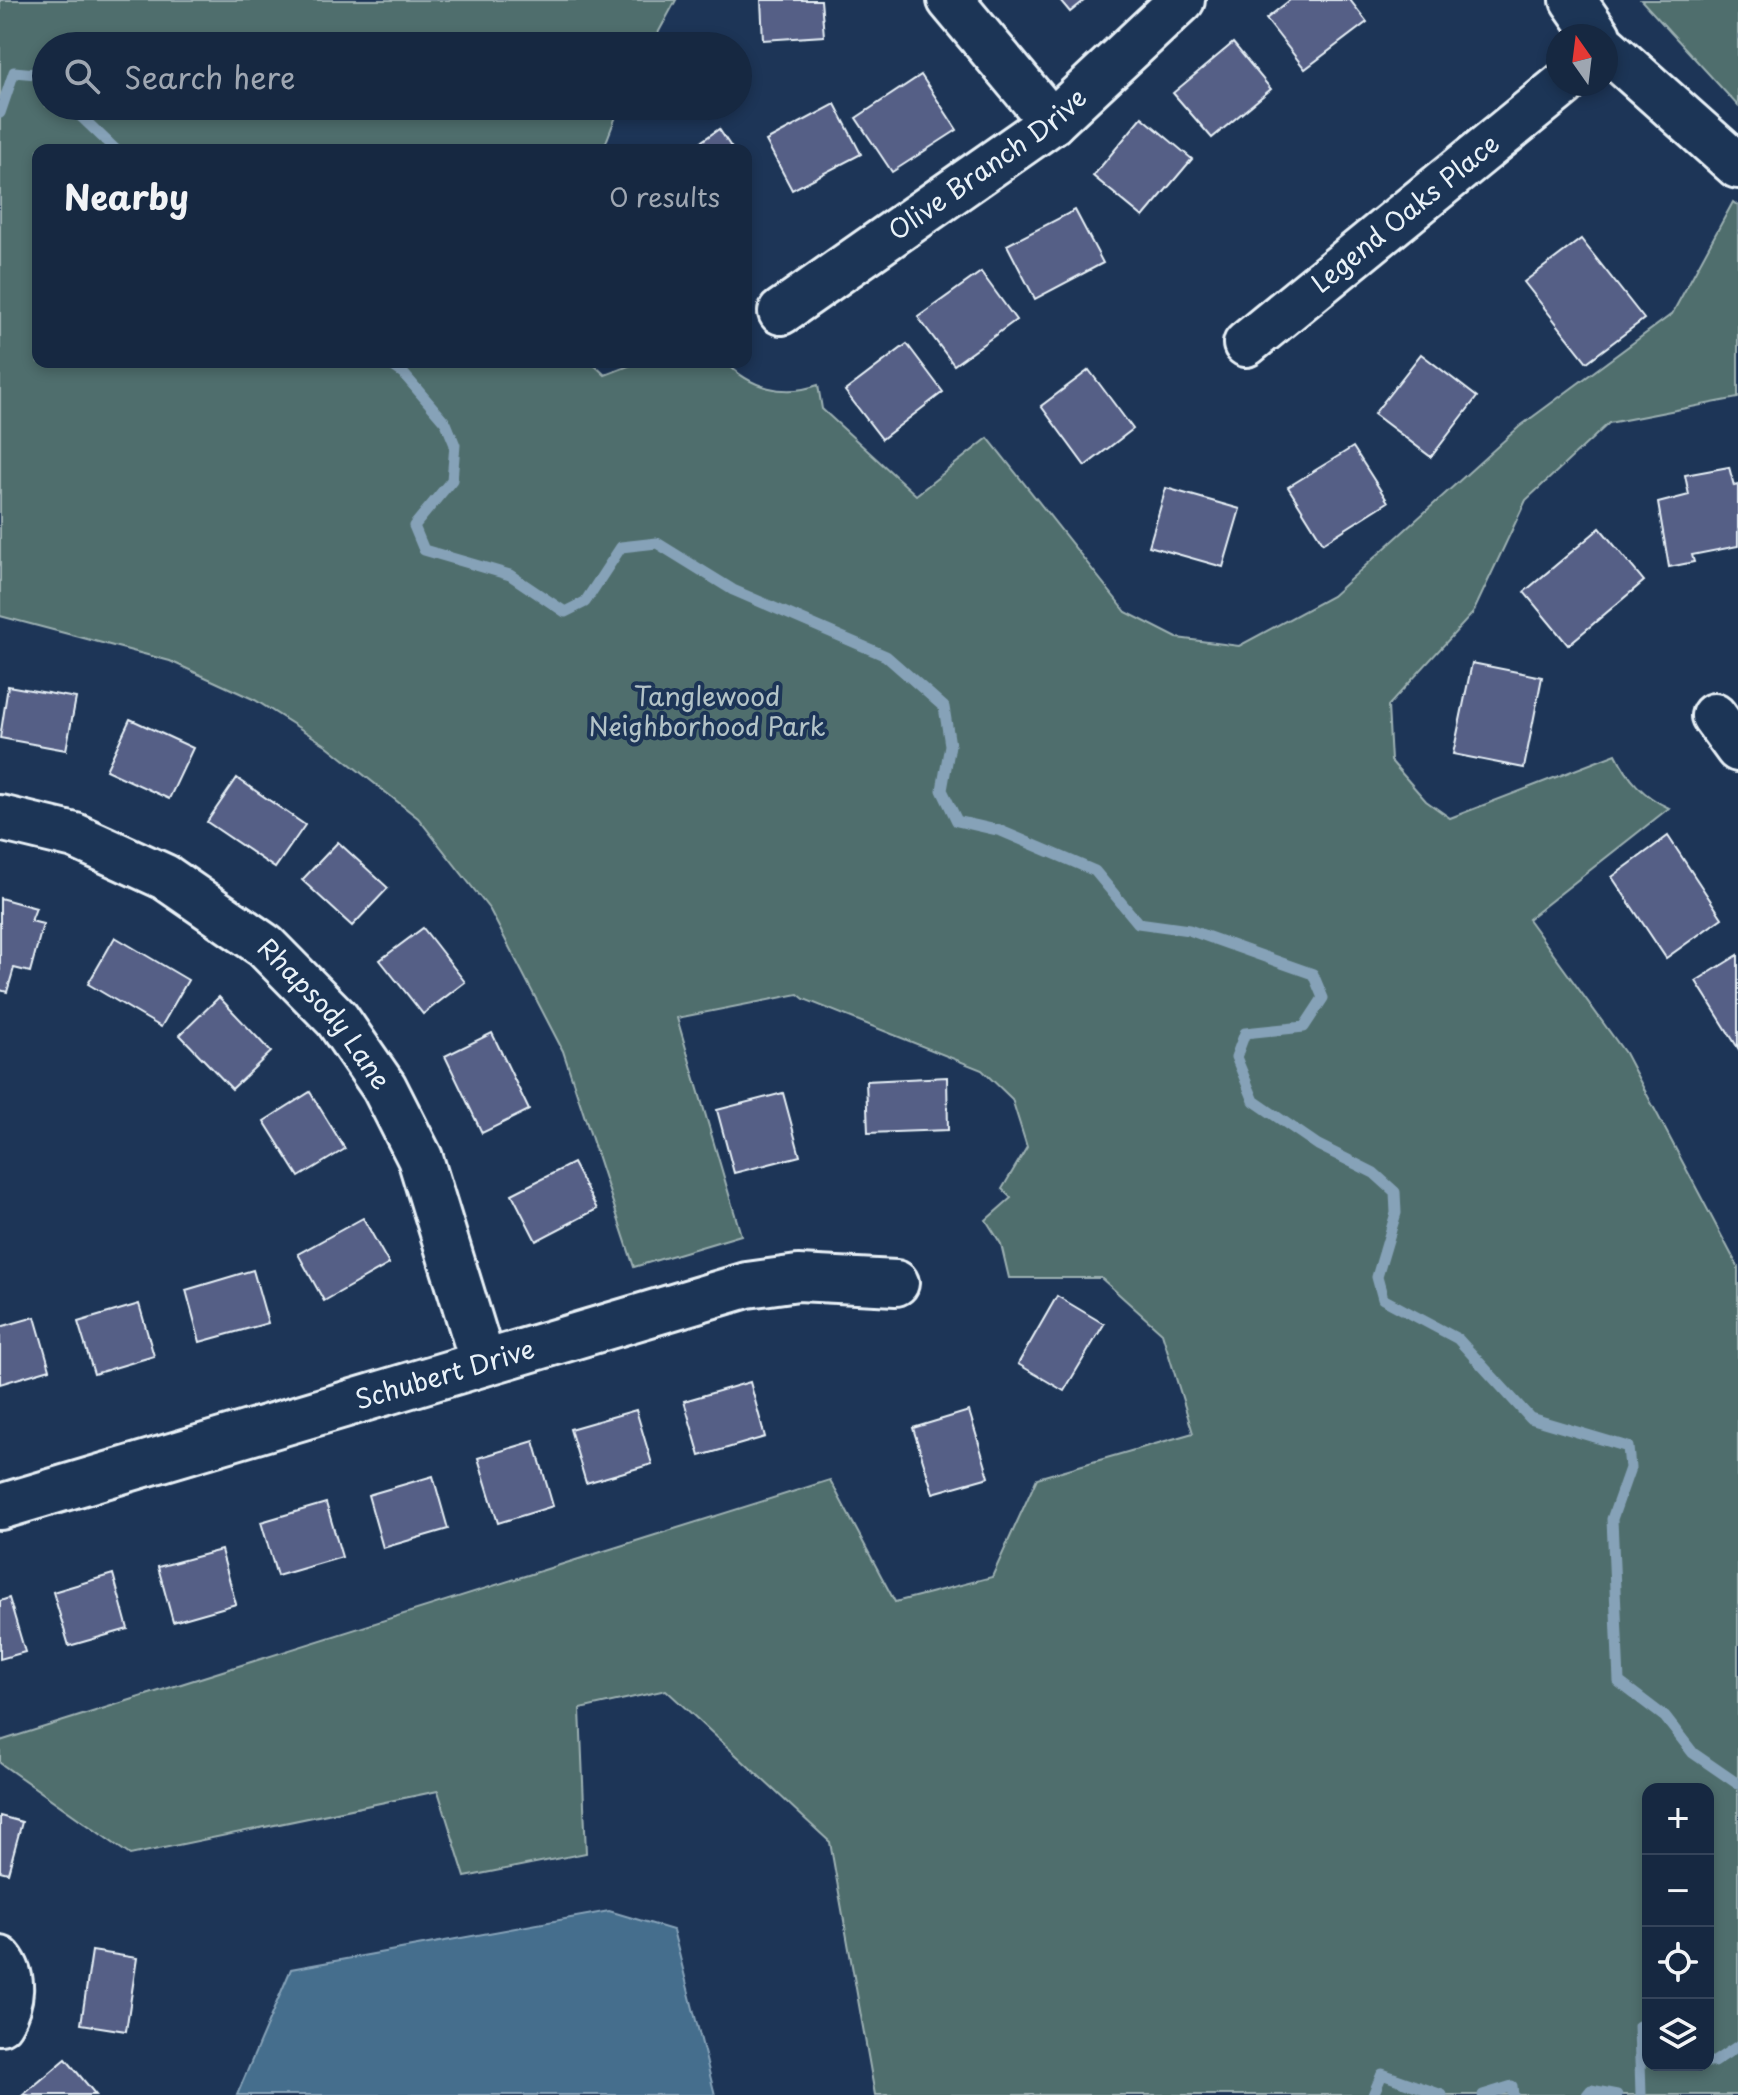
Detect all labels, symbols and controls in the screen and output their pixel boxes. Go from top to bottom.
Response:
north arrow [1546,24,1618,96]
search box [32,32,752,120]
icon: search [60,54,104,98]
text: Search here [124,54,296,99]
street label: Olive Branch Drive [880,78,1095,249]
street label: Legend Oaks Place [1302,124,1507,301]
text: Nearby [64,170,189,222]
text: 0 results [609,177,720,216]
park label: Tanglewood Neighborhood Park [588,676,826,745]
street label: Rhapsody Lane [249,928,401,1097]
street label: Schubert Drive [350,1328,539,1419]
map controls [1642,1783,1714,2071]
button: + [1642,1783,1714,1855]
button: − [1642,1855,1714,1927]
button: locate [1642,1927,1714,1999]
button: layers [1642,1999,1714,2071]

